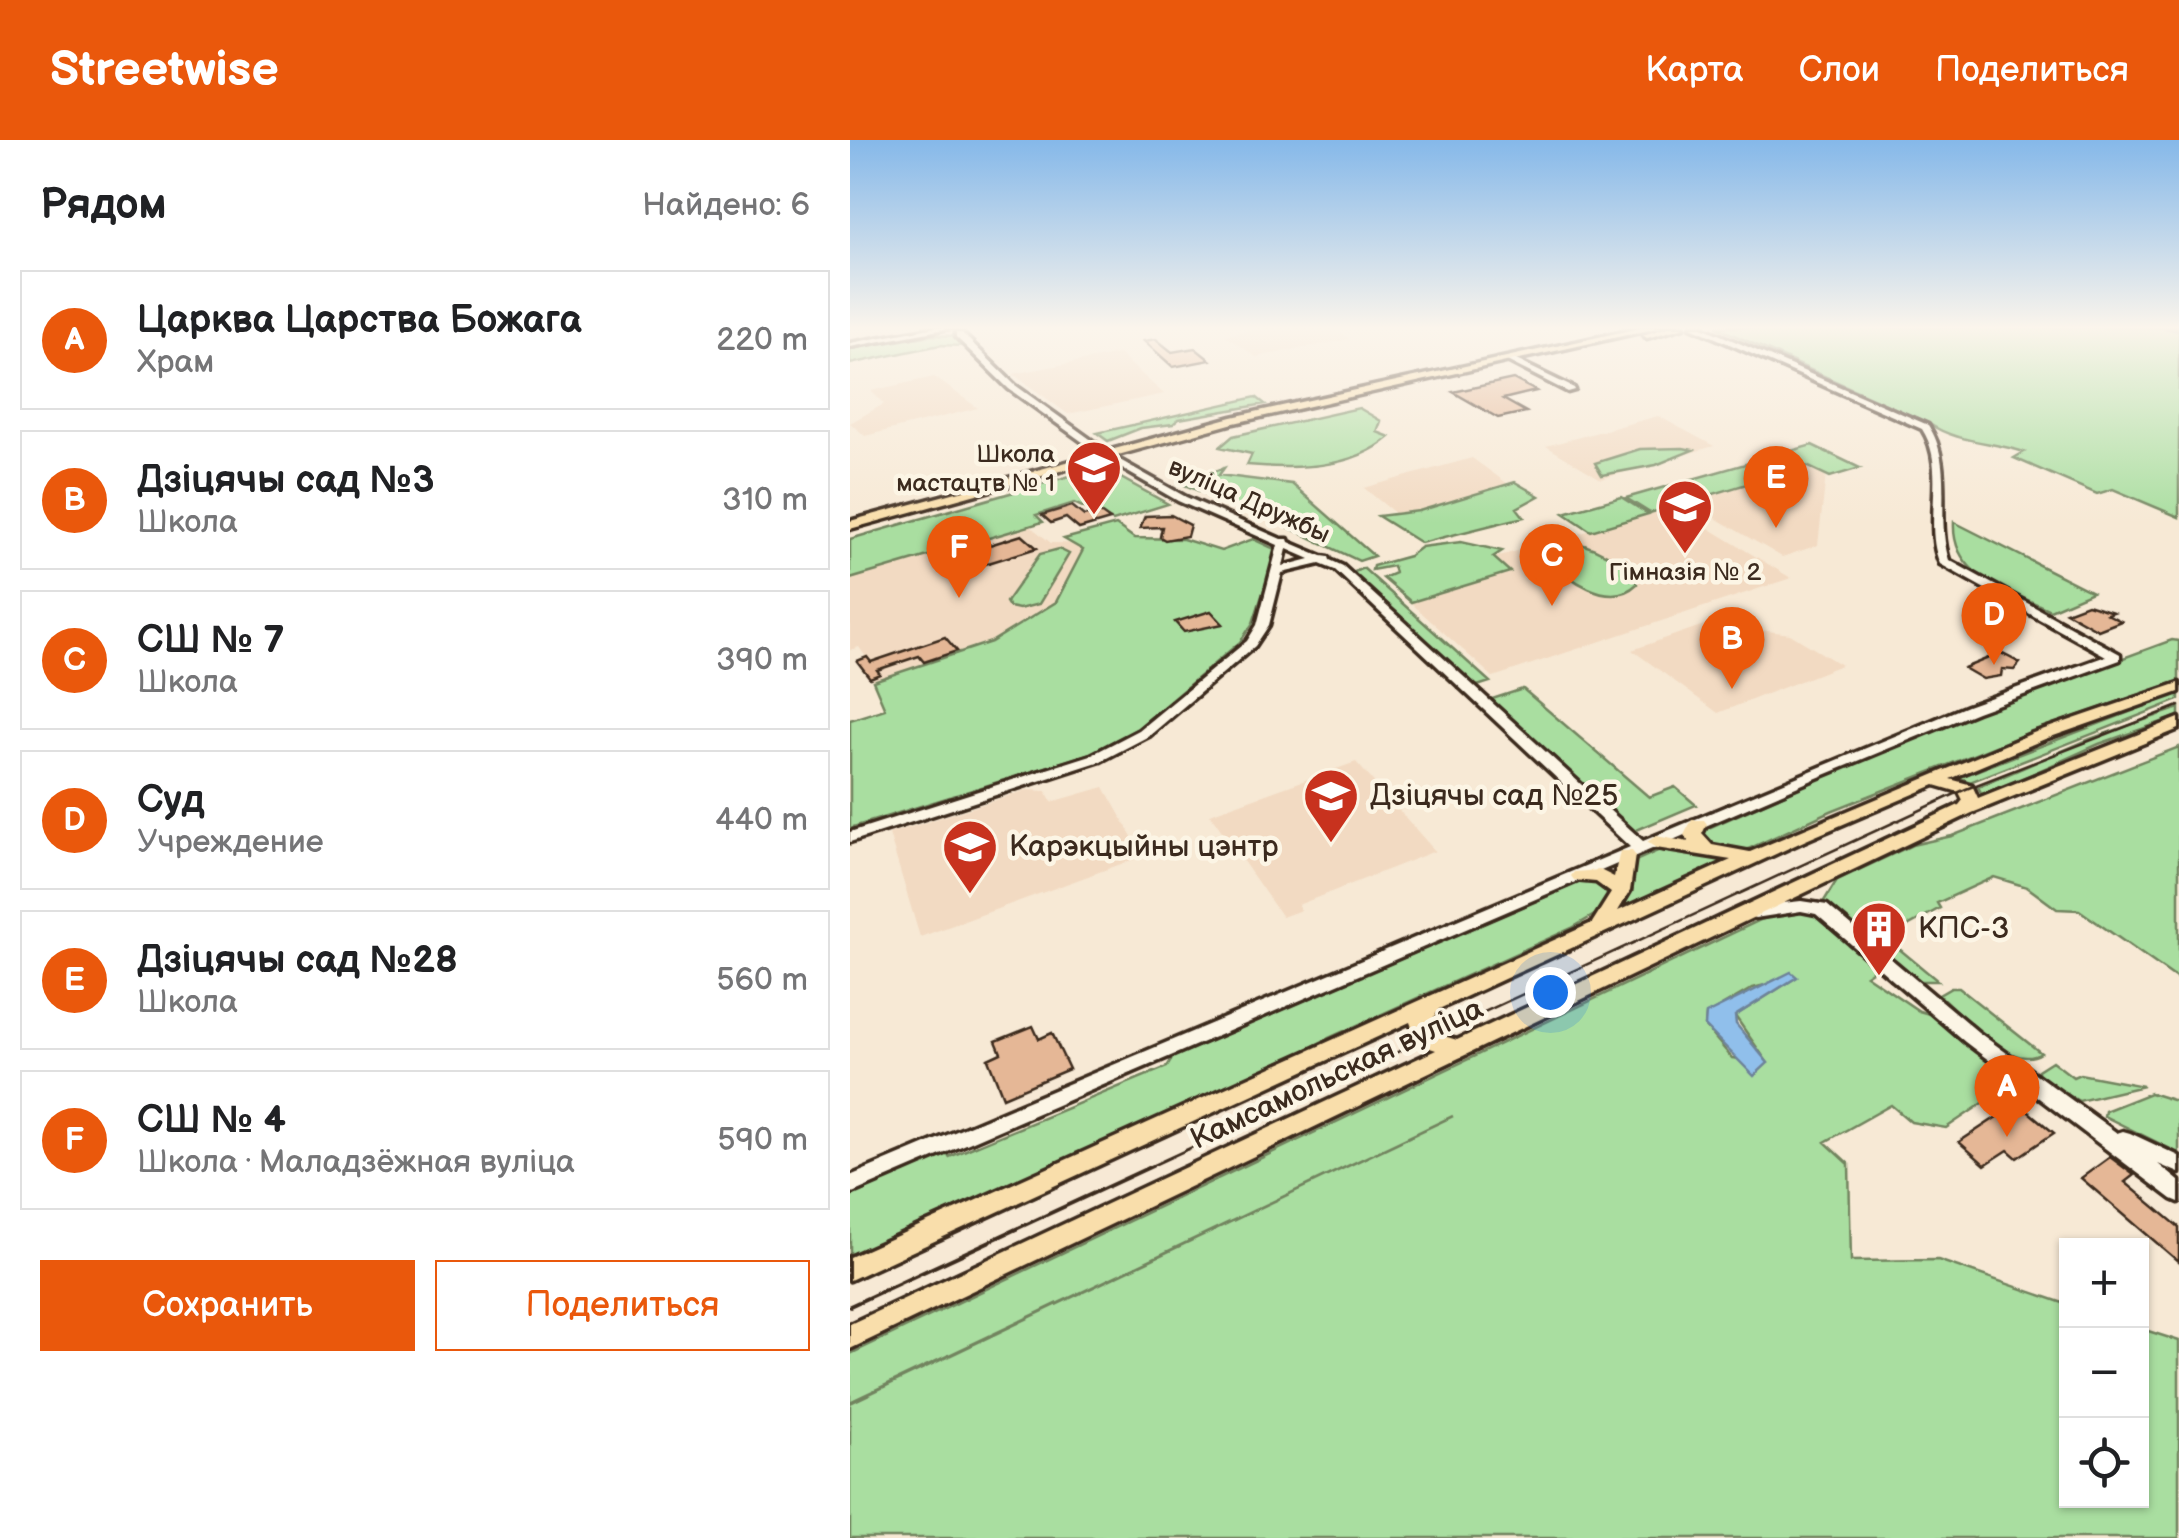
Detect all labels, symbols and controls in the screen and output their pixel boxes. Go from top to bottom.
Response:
text: Streetwise [50,42,279,99]
text: Карта [1645,49,1744,92]
text: Слои [1799,49,1880,92]
text: Поделиться [1935,49,2129,92]
text: Рядом [40,180,167,231]
text: Найдено: 6 [642,186,810,225]
text: Царква Царства Божага [137,298,582,343]
text: A [65,321,84,360]
text: 220 m [716,321,808,360]
text: Храм [137,343,214,382]
school or university icon: Школа мастацтв № 1 [1064,438,1124,517]
place label: Школа мастацтв № 1 [896,439,1055,499]
pin: E [1744,446,1808,528]
street label: вуліца Дружбы [1163,452,1335,550]
text: Дзіцячы сад №3 [137,458,434,503]
school or university icon: Гімназія № 2 [1655,477,1715,556]
text: B [63,481,86,520]
text: 310 m [722,481,808,520]
text: Школа [137,503,238,542]
pin: F [926,516,992,598]
pin: C [1520,524,1584,606]
place label: Гімназія № 2 [1609,557,1761,588]
pin: D [1962,582,2026,665]
pin: B [1700,606,1764,689]
text: СШ № 7 [137,618,285,663]
text: C [63,641,86,680]
text: 390 m [716,641,808,680]
text: Школа [137,663,238,702]
school or university icon: Дзіцячы сад №25 [1301,766,1361,845]
text: Суд [137,778,204,823]
place label: Дзіцячы сад №25 [1370,778,1618,814]
text: D [63,801,86,840]
text: 440 m [715,801,808,840]
school or university icon: Карэкцыйны цэнтр [940,817,1000,896]
text: Учреждение [137,823,324,862]
place label: Карэкцыйны цэнтр [1009,829,1279,865]
building icon: КПС-3 [1849,899,1909,978]
place label: КПС-3 [1918,911,2009,947]
text: Дзіцячы сад №28 [137,938,458,983]
text: E [64,961,85,1000]
text: 560 m [716,961,808,1000]
your location [1525,967,1576,1018]
text: Школа [137,983,238,1022]
street label: Камсамольская вуліца [1185,990,1489,1158]
pin: A [1974,1054,2040,1137]
text: СШ № 4 [137,1098,286,1143]
text: F [65,1121,84,1160]
text: 590 m [717,1121,808,1160]
text: Школа · Маладзёжная вуліца [137,1143,575,1182]
map controls [2059,1238,2149,1508]
button: + [2059,1238,2149,1328]
button: Сохранить [40,1260,415,1351]
button: Поделиться [435,1260,810,1351]
button: − [2059,1328,2149,1418]
button: locate [2059,1418,2149,1508]

